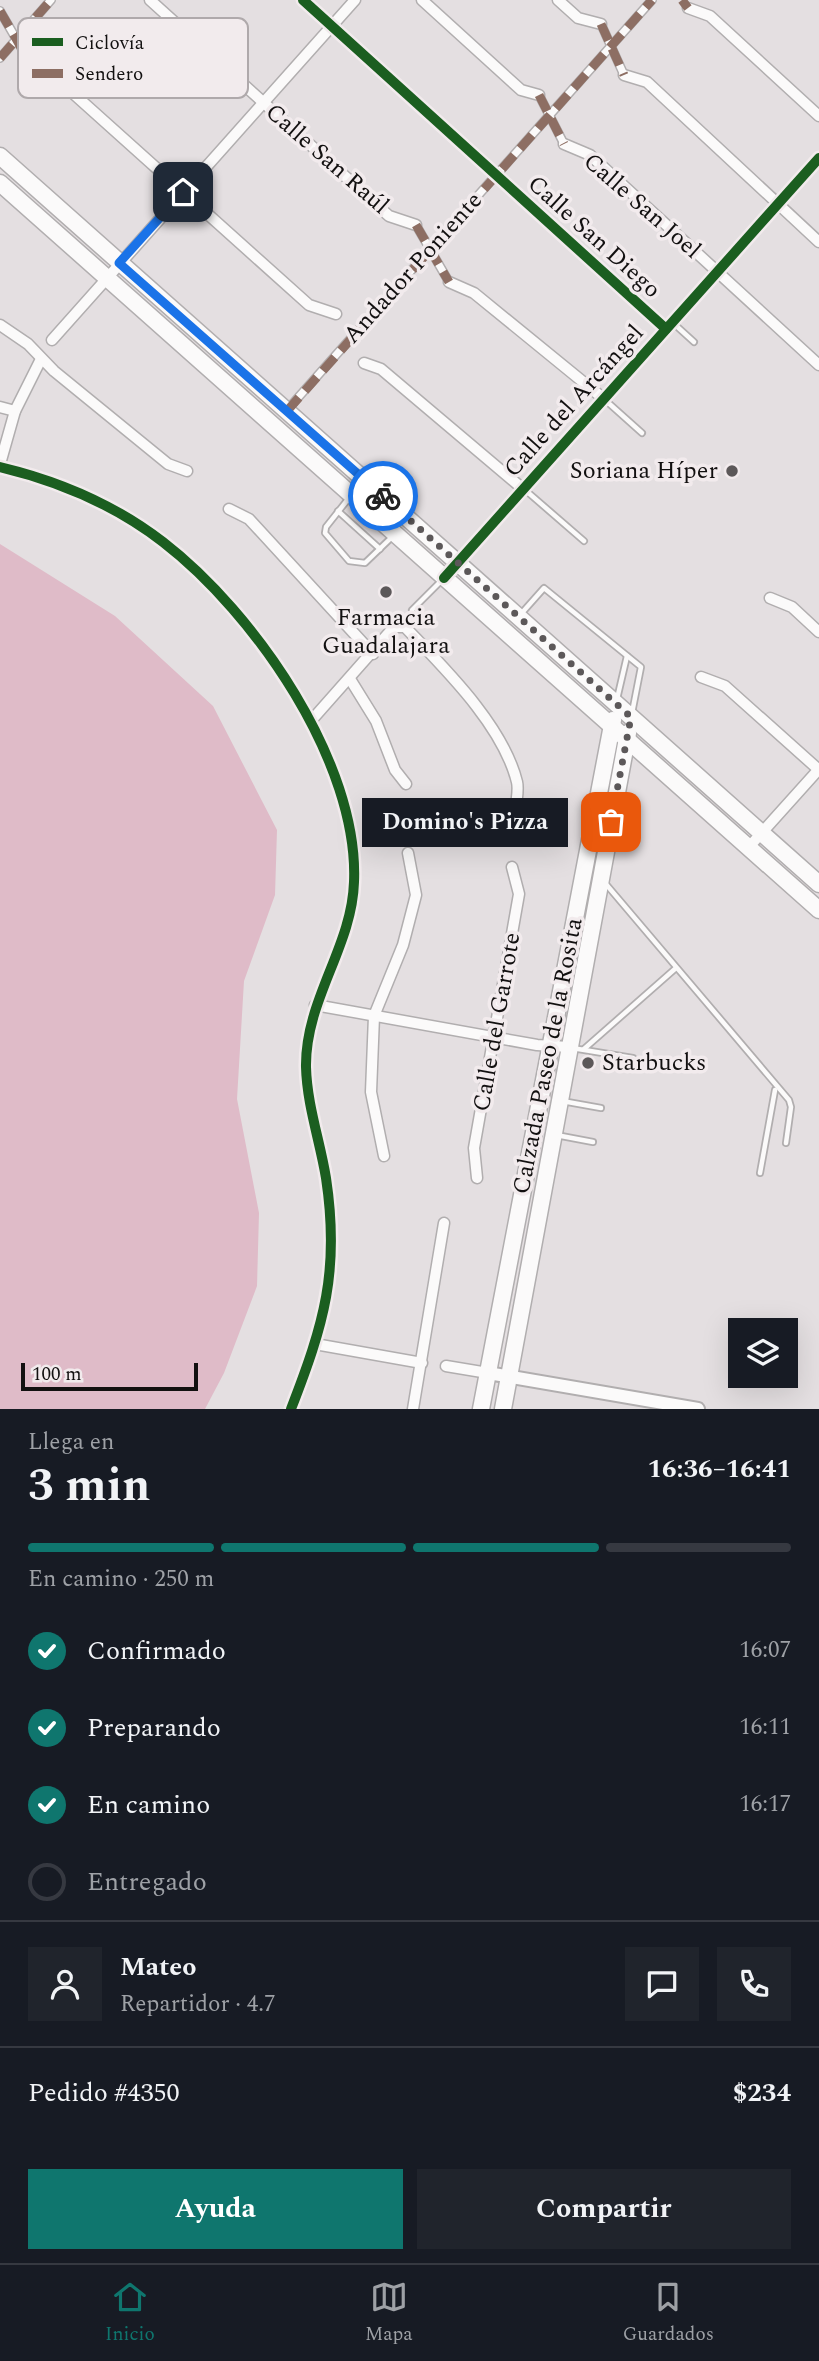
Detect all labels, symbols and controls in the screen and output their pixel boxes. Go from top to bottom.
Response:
legend [18,18,248,98]
text: Ciclovía [75,29,145,58]
text: Sendero [75,60,143,89]
street label: Calle San Raúl [257,95,397,223]
street label: Calle San Joel [575,144,709,268]
pin [153,162,213,222]
street label: Calle San Diego [519,167,669,307]
icon: home [164,173,202,211]
street label: Andador Poniente [335,184,491,352]
street label: Calle del Arcángel [495,316,653,486]
place label: Soriana Híper [570,453,718,489]
courier [348,461,418,531]
marker: Soriana Híper [724,463,740,479]
icon: bike [364,477,402,515]
marker: Farmacia Guadalajara [378,584,394,600]
place label: Farmacia Guadalajara [322,600,450,664]
pin [581,792,641,852]
callout: Domino's Pizza [363,798,569,846]
icon: bag [592,803,630,841]
text: Domino's Pizza [382,805,548,840]
street label: Calzada Paseo de la Rosita [504,914,593,1197]
street label: Calle del Garrote [464,930,530,1114]
place label: Starbucks [602,1045,706,1081]
marker: Starbucks [580,1055,596,1071]
map controls [728,1318,798,1388]
button: layers [728,1318,798,1388]
scale bar [21,1360,198,1392]
text: 100 m [32,1360,82,1389]
text: Llega en [28,1425,114,1460]
text: 16:36–16:41 [647,1449,791,1489]
text: 3 min [28,1451,150,1521]
text: En camino · 250 m [28,1562,214,1597]
text: Confirmado [87,1631,226,1671]
icon: check [28,1632,66,1670]
text: 16:07 [739,1633,791,1668]
text: Preparando [87,1708,221,1748]
icon: check [28,1709,66,1747]
text: 16:11 [739,1710,791,1745]
text: En camino [87,1785,210,1825]
icon: check [28,1786,66,1824]
text: 16:17 [739,1787,791,1822]
text: Entregado [87,1862,207,1902]
button: person [28,1947,102,2021]
text: Mateo [120,1947,197,1987]
button: chat [625,1947,699,2021]
button: phone [717,1947,791,2021]
text: Repartidor · 4.7 [120,1987,276,2022]
text: Pedido #4350 [28,2073,179,2113]
text: $234 [733,2073,791,2113]
button: Ayuda [28,2169,403,2249]
button: Compartir [417,2169,791,2249]
tab: Inicio [105,2278,155,2349]
tab: Mapa [365,2278,413,2349]
tab: Guardados [623,2278,714,2349]

